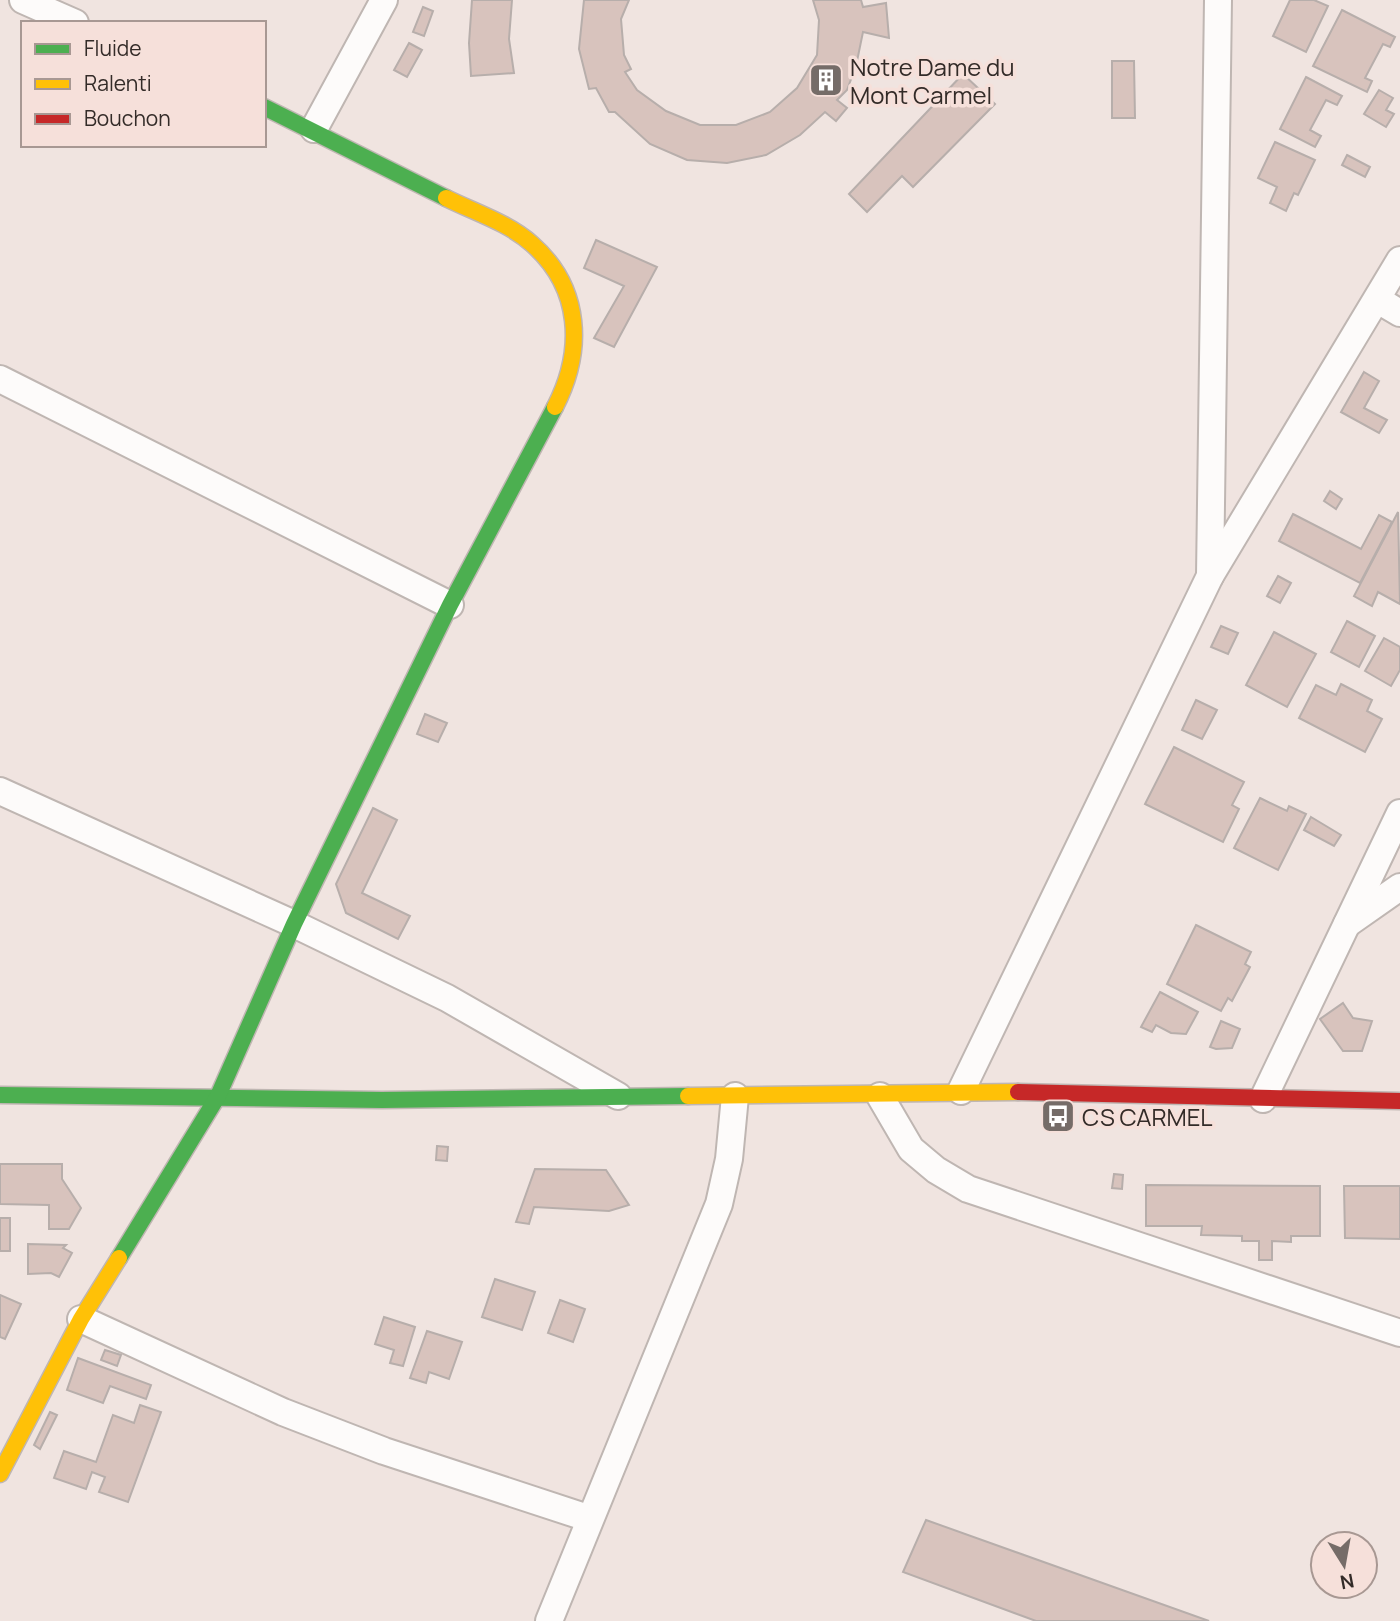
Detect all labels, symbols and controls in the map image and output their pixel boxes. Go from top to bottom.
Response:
legend [21,21,266,147]
text: Fluide [84,34,142,62]
place label: Notre Dame du Mont Carmel [850,50,1015,111]
building icon: Notre Dame du Mont Carmel [807,61,845,99]
text: Ralenti [84,69,152,97]
text: Bouchon [84,104,171,132]
bus stop icon: CS CARMEL [1039,1097,1077,1135]
place label: CS CARMEL [1082,1100,1213,1133]
north arrow [1309,1530,1379,1600]
text: N [1338,1568,1356,1596]

